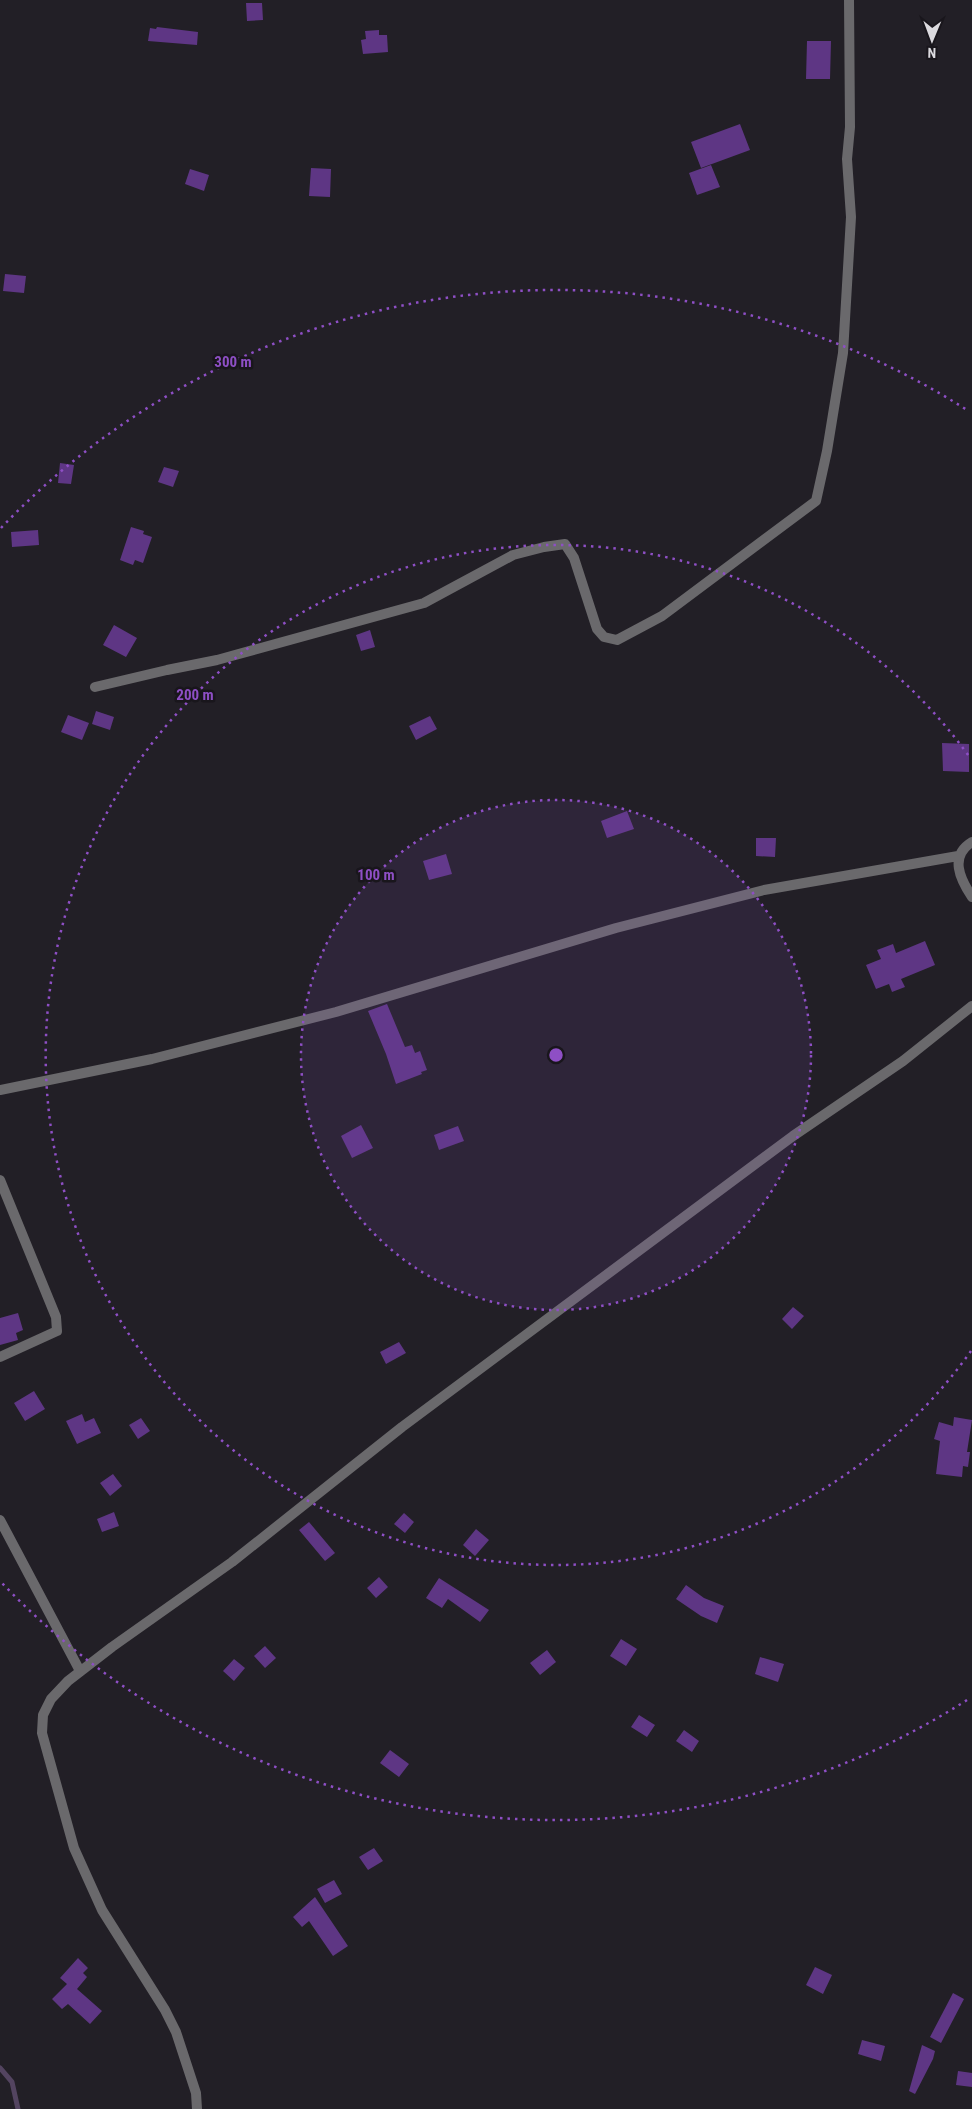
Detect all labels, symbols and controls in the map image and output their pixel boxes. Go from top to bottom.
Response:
north arrow [907,15,957,65]
text: N [927,45,936,61]
text: 300 m [214,353,252,371]
text: 200 m [176,686,214,704]
text: 100 m [357,866,395,884]
centre of rings [547,1046,565,1064]

